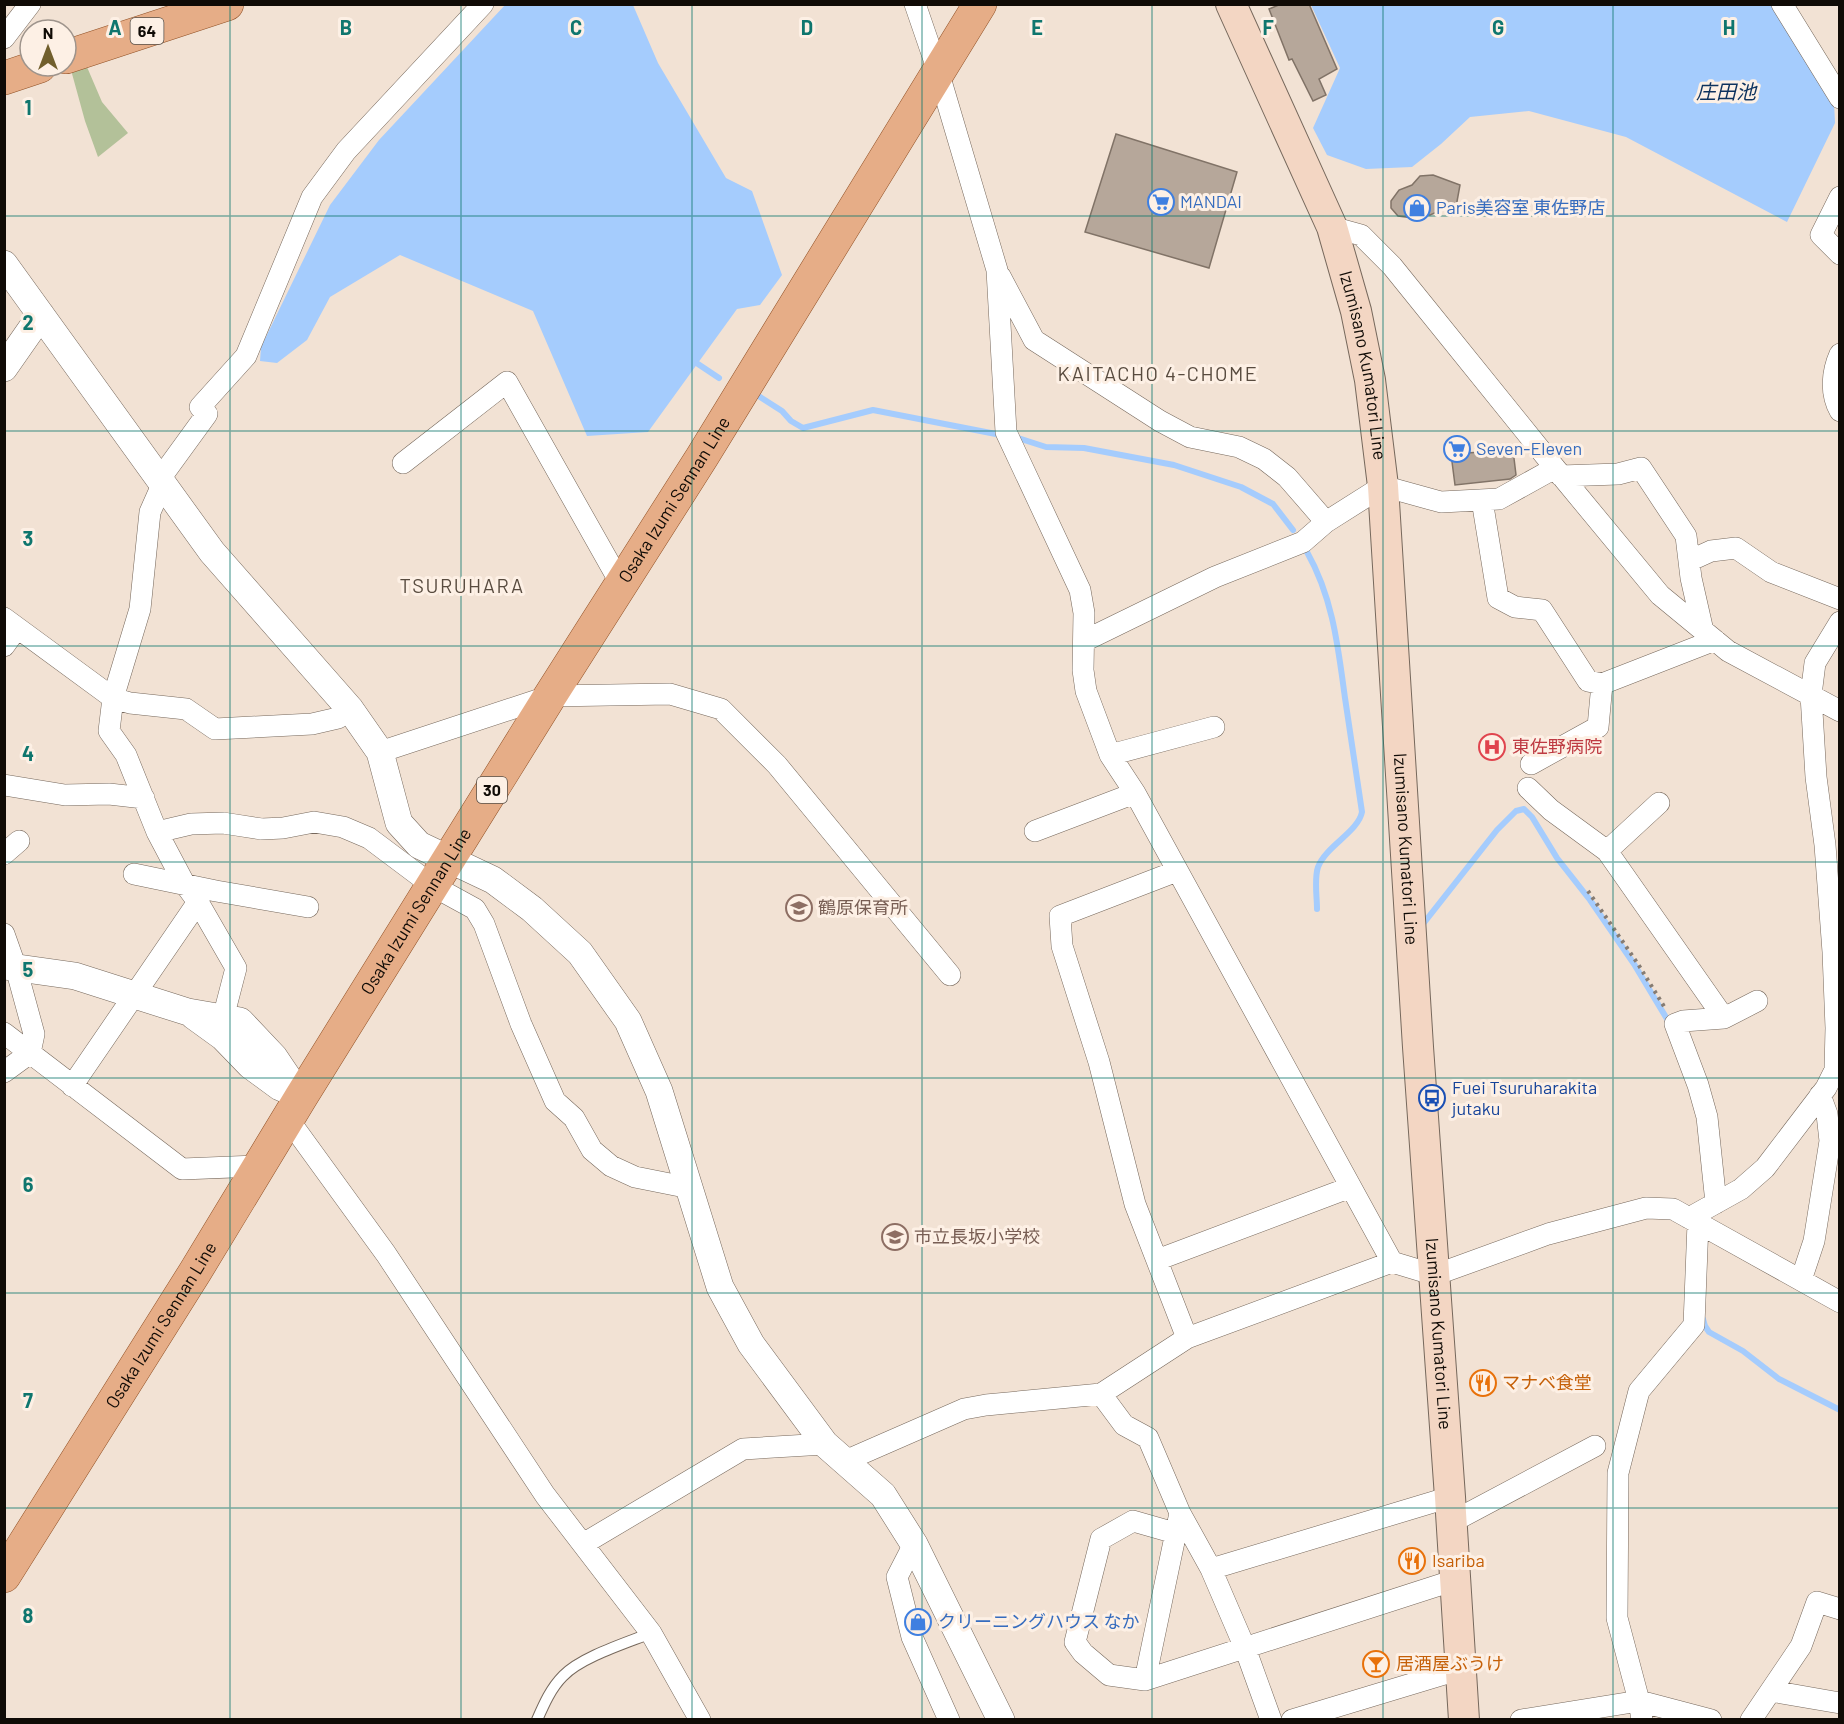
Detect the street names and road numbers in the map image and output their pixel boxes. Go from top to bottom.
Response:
road number: 64 [130,18,164,44]
street label: Izumisano Kumatori Line [1335,268,1392,461]
street label: Osaka Izumi Sennan Line [613,412,734,586]
street label: Izumisano Kumatori Line [1390,752,1424,946]
road number: 30 [477,777,507,803]
street label: Osaka Izumi Sennan Line [355,823,475,998]
street label: Osaka Izumi Sennan Line [100,1237,221,1412]
street label: Izumisano Kumatori Line [1422,1237,1457,1430]

